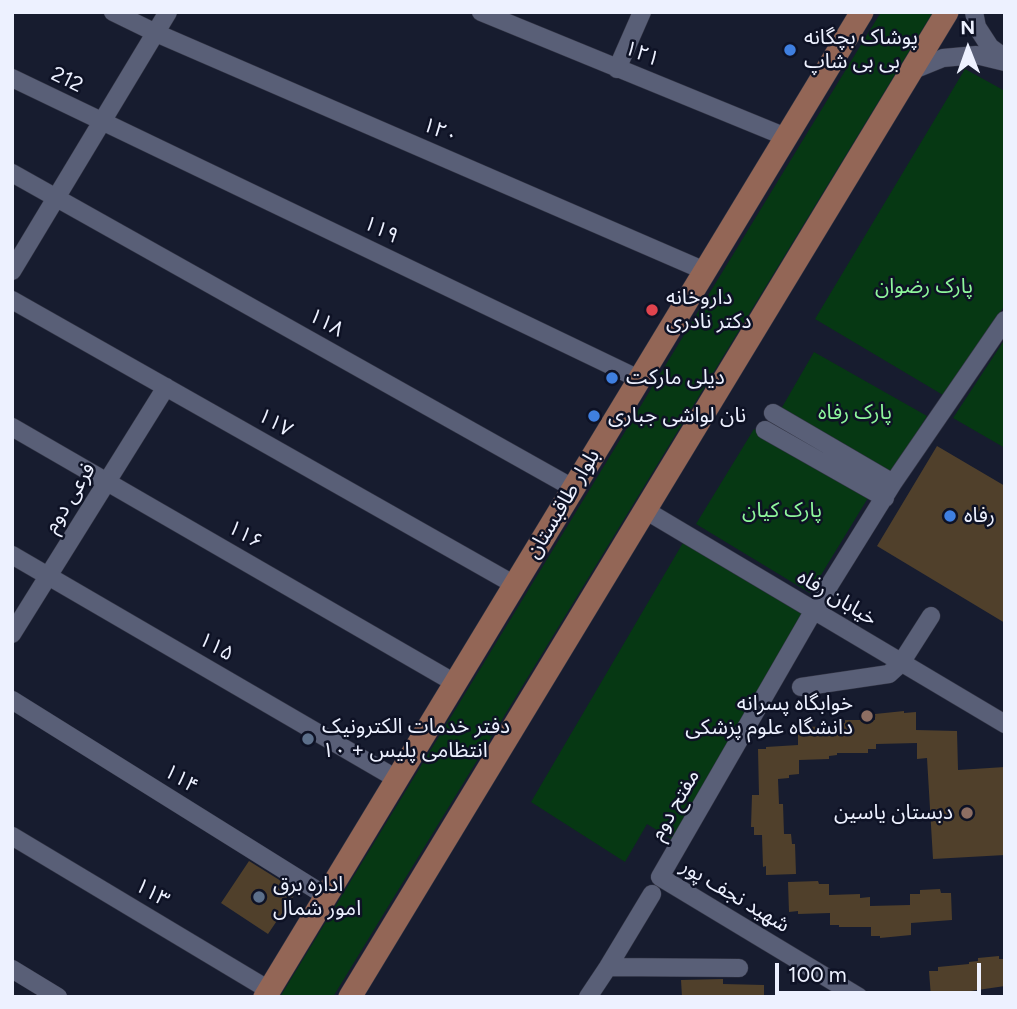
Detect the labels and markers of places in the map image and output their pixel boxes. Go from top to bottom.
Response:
place label: پوشاک بچگانه بی بی شاپ [804,25,918,75]
marker: پوشاک بچگانه بی بی شاپ [782,42,798,58]
place label: داروخانه دکتر نادری [666,285,751,335]
marker: داروخانه دکتر نادری [644,302,660,318]
place label: دیلی مارکت [626,365,725,391]
marker: دیلی مارکت [604,370,620,386]
place label: نان لواشی جباری [608,403,746,429]
marker: نان لواشی جباری [586,408,602,424]
place label: رفاه [964,503,995,529]
marker: رفاه [942,508,958,524]
place label: خوابگاه پسرانه دانشگاه علوم پزشکی [685,691,853,741]
marker: خوابگاه پسرانه دانشگاه علوم پزشکی [859,708,875,724]
place label: دفتر خدمات الکترونیک انتظامی پلیس + ۱۰ [322,714,510,764]
marker: دفتر خدمات الکترونیک انتظامی پلیس + ۱۰ [300,731,316,747]
place label: دبستان یاسین [834,800,953,826]
marker: دبستان یاسین [959,805,975,821]
place label: اداره برق امور شمال [273,872,361,922]
marker: اداره برق امور شمال [251,889,267,905]

